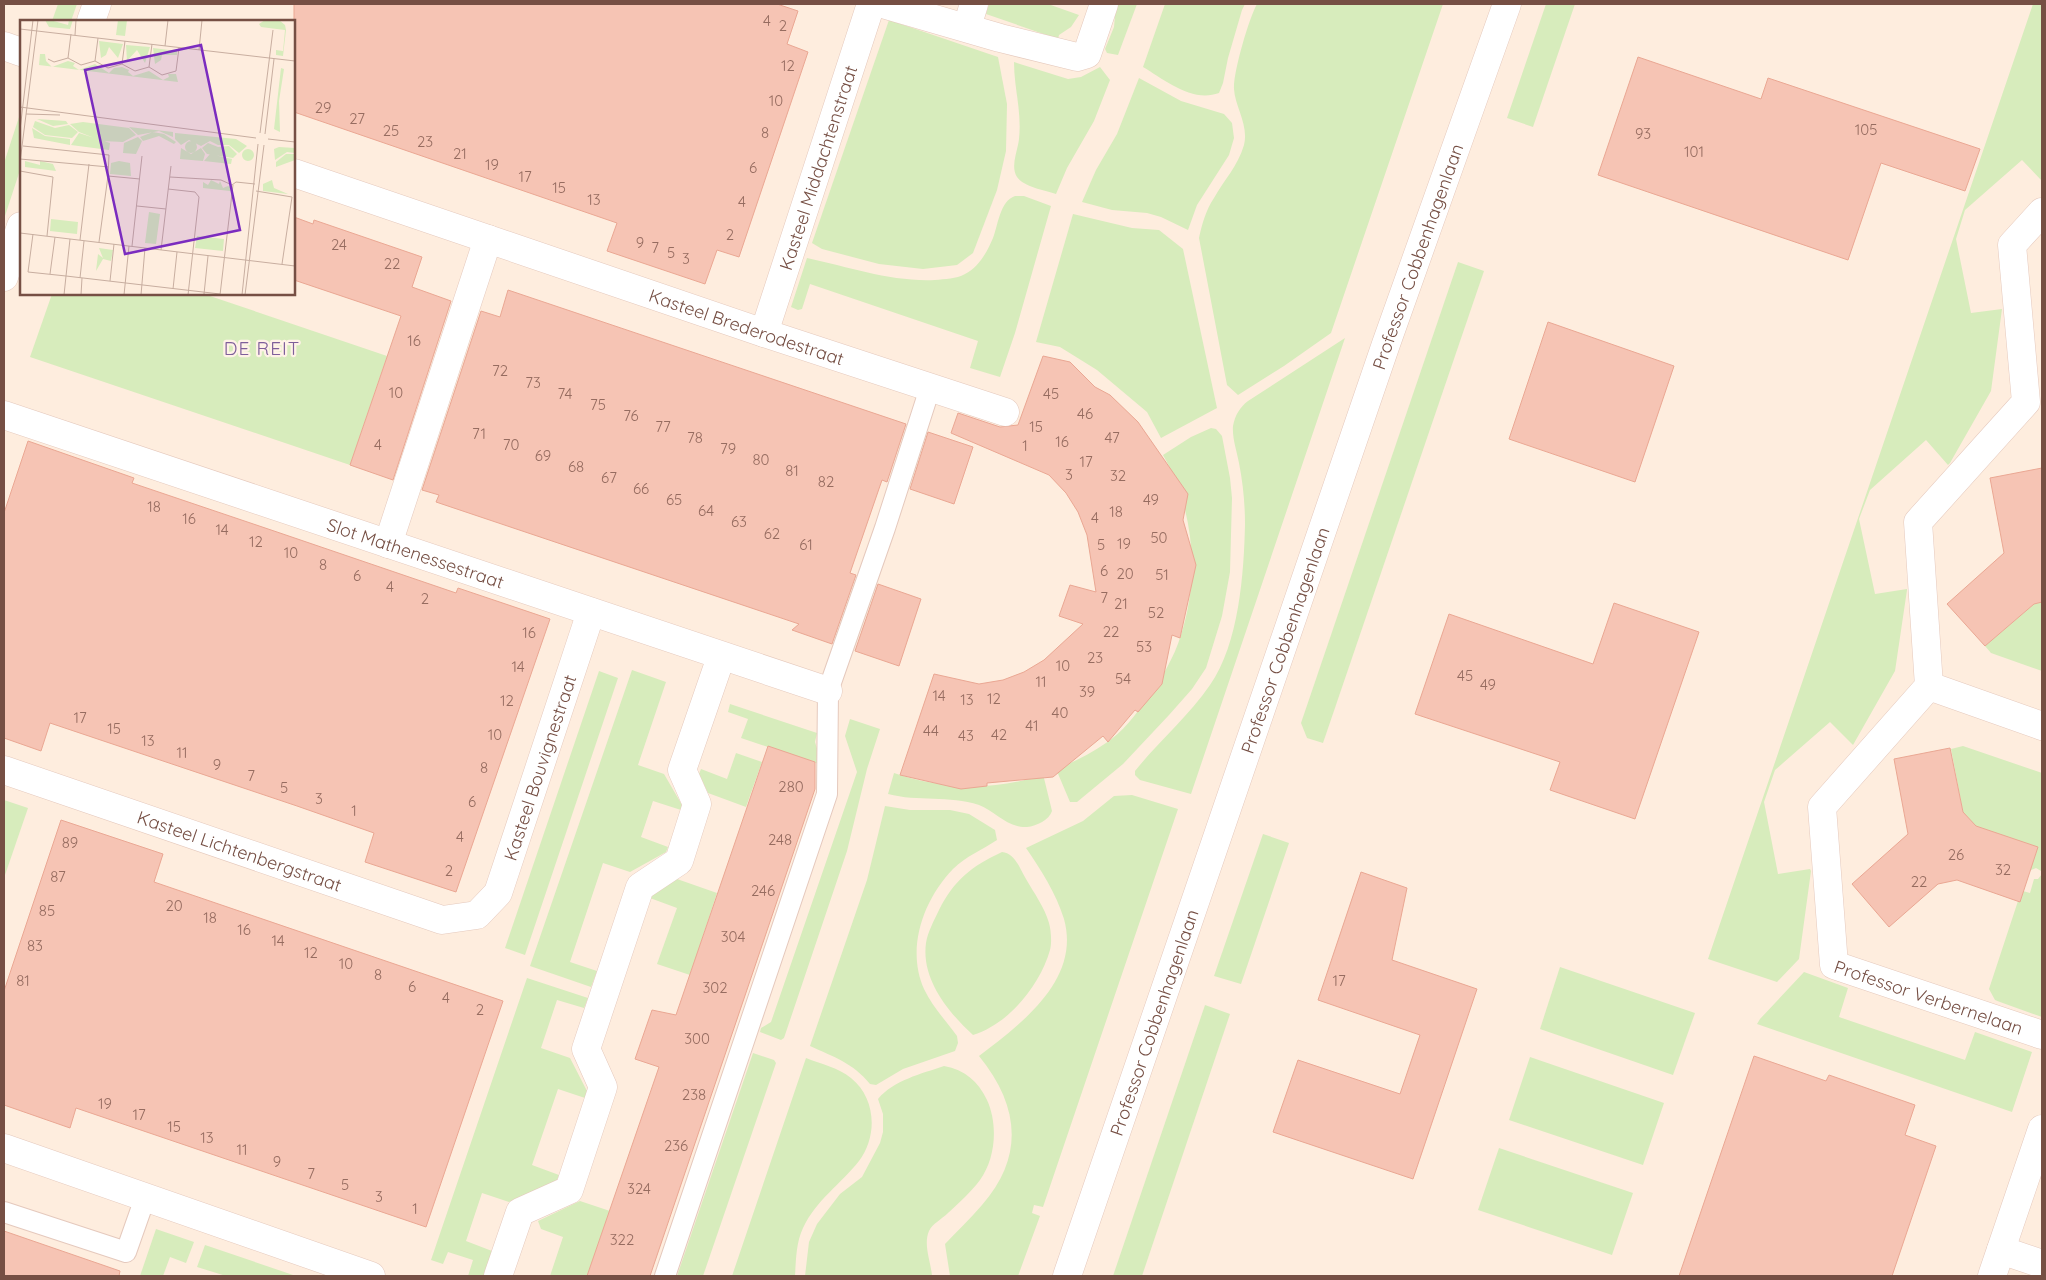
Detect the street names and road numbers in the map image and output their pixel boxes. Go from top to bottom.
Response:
street label: Kasteel Middachtenstraat [774,62,862,273]
street label: Professor Cobbenhagenlaan [1367,140,1468,372]
street label: Kasteel Brederodestraat [646,283,847,370]
street label: Slot Mathenessestraat [324,512,507,593]
street label: Professor Cobbenhagenlaan [1235,524,1334,757]
street label: Kasteel Bouvignestraat [498,672,581,863]
street label: Kasteel Lichtenbergstraat [134,805,345,896]
street label: Professor Cobbenhagenlaan [1104,906,1203,1139]
street label: Professor Verbernelaan [1831,954,2026,1039]

